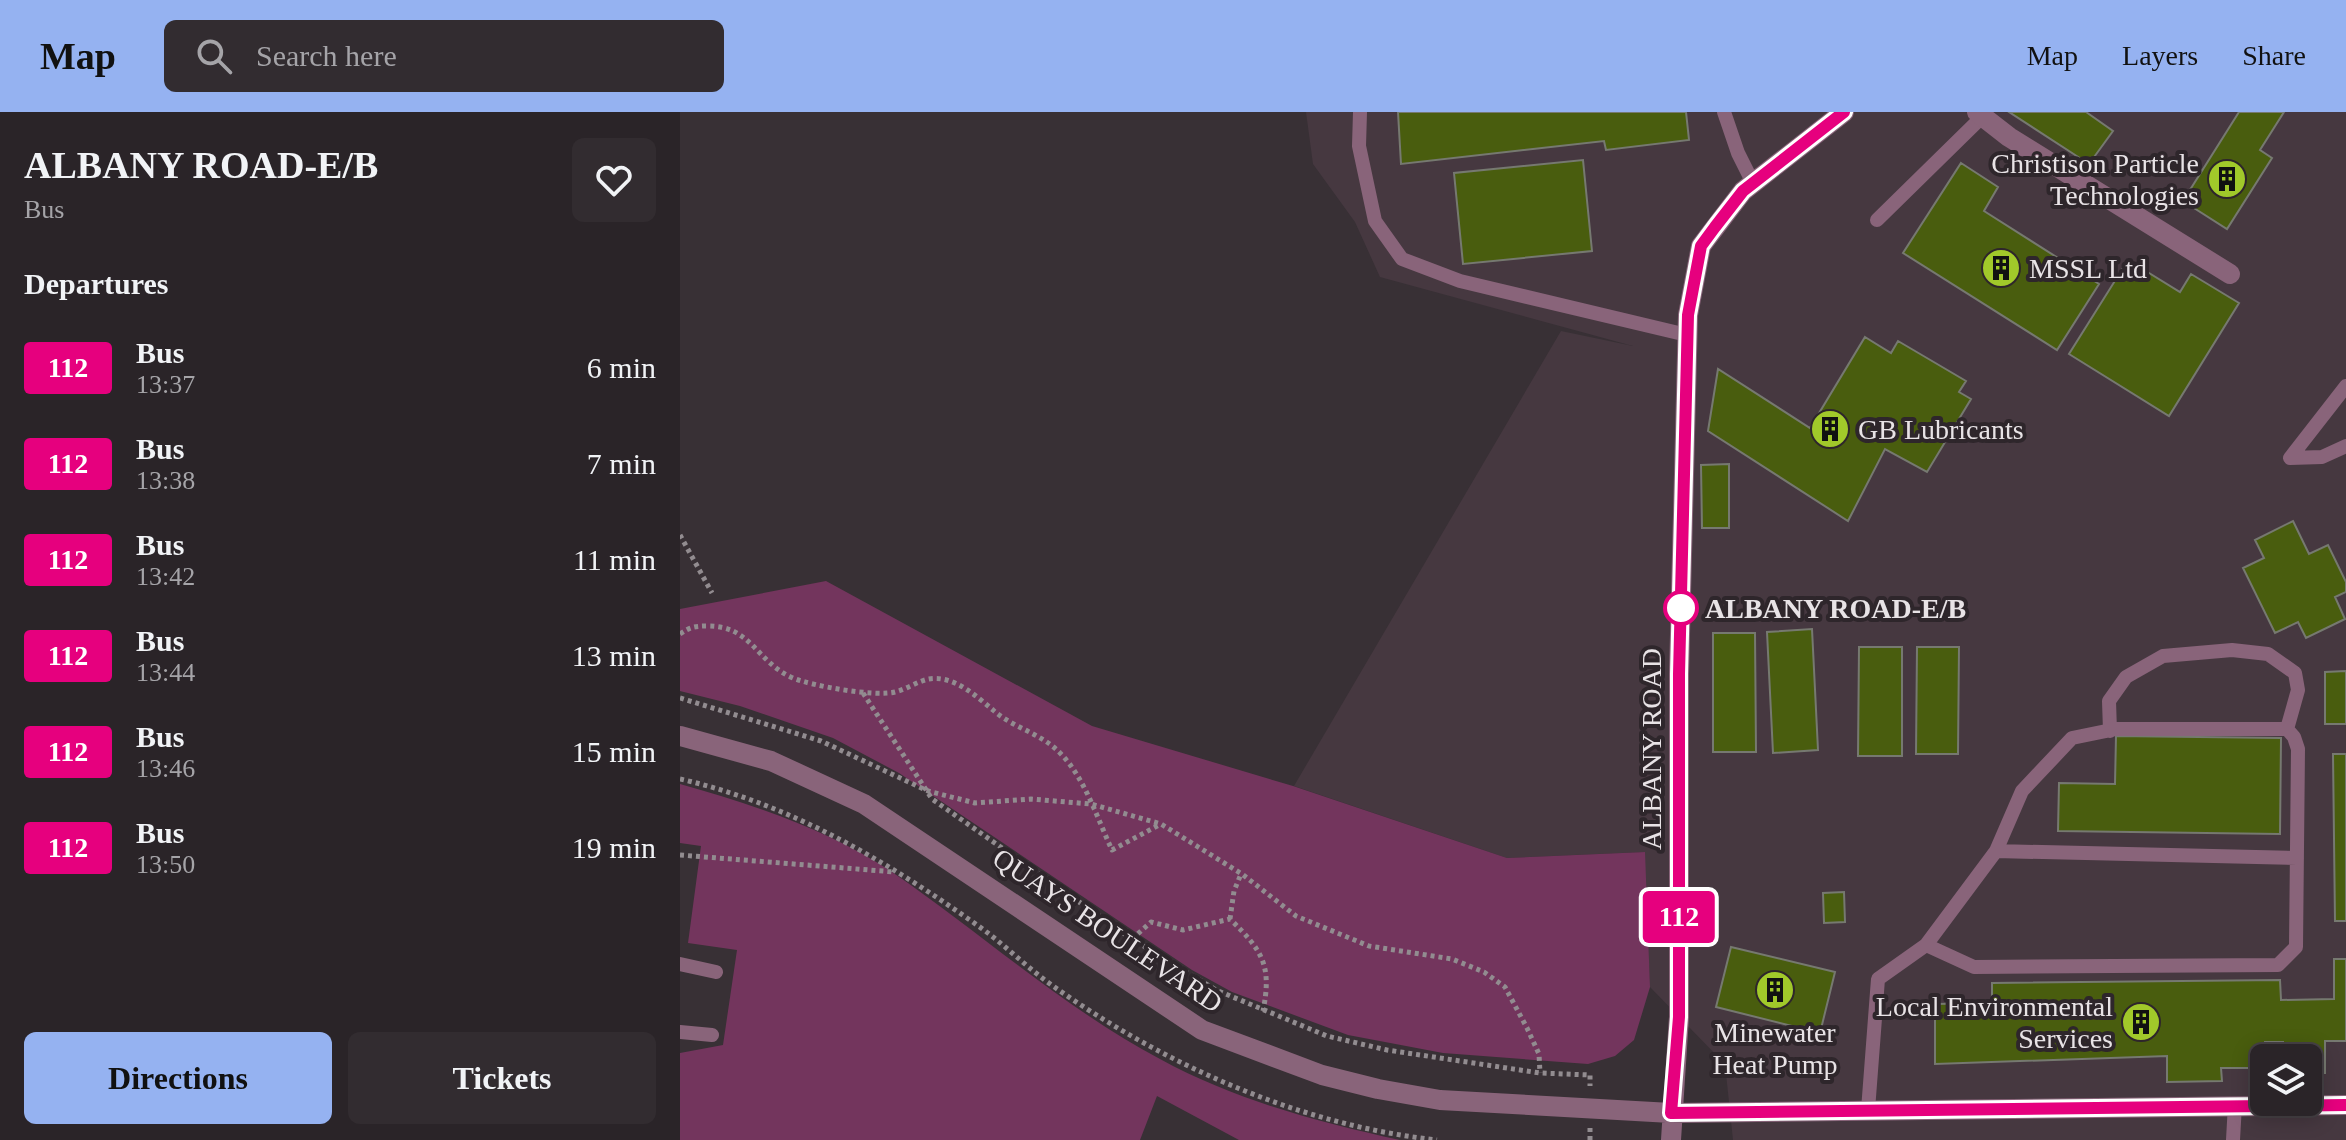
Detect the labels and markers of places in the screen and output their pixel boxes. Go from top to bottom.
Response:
place label: Christison Particle Technologies [1991,148,2199,211]
building icon: Christison Particle Technologies [2206,158,2248,200]
building icon: MSSL Ltd [1980,247,2022,289]
place label: MSSL Ltd [2029,253,2147,284]
building icon: GB Lubricants [1809,408,1851,450]
place label: GB Lubricants [1858,414,2024,445]
marker: ALBANY ROAD-E/B [1664,591,1698,625]
place label: ALBANY ROAD-E/B [1705,593,1966,624]
building icon: Minewater Heat Pump [1754,969,1796,1011]
place label: Local Environmental Services [1876,991,2113,1054]
building icon: Local Environmental Services [2120,1001,2162,1043]
place label: Minewater Heat Pump [1712,1017,1838,1080]

